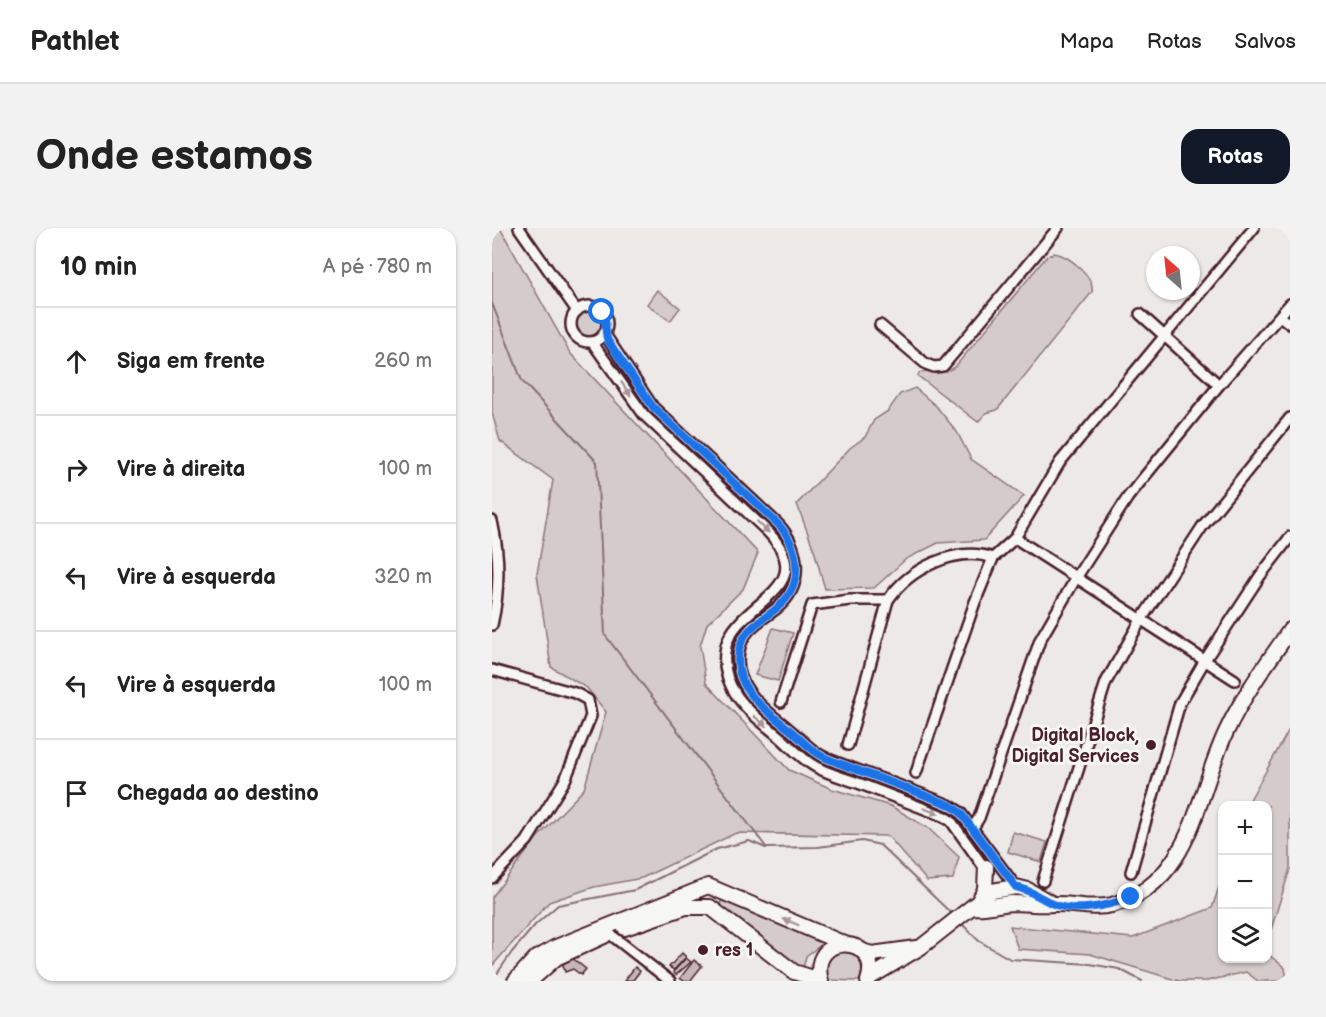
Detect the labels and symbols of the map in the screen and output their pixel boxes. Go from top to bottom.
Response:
north arrow [1146,246,1200,300]
route start [588,298,614,324]
one-way arrow [620,381,632,397]
one-way arrow [755,520,770,534]
one-way arrow [752,714,767,727]
place label: Digital Block, Digital Services [1012,725,1139,767]
marker: Digital Block, Digital Services [1144,738,1158,752]
one-way arrow [922,807,940,816]
route end [1117,883,1143,909]
one-way arrow [782,916,800,926]
place label: res 1 [715,940,753,961]
marker: res 1 [696,943,710,957]

